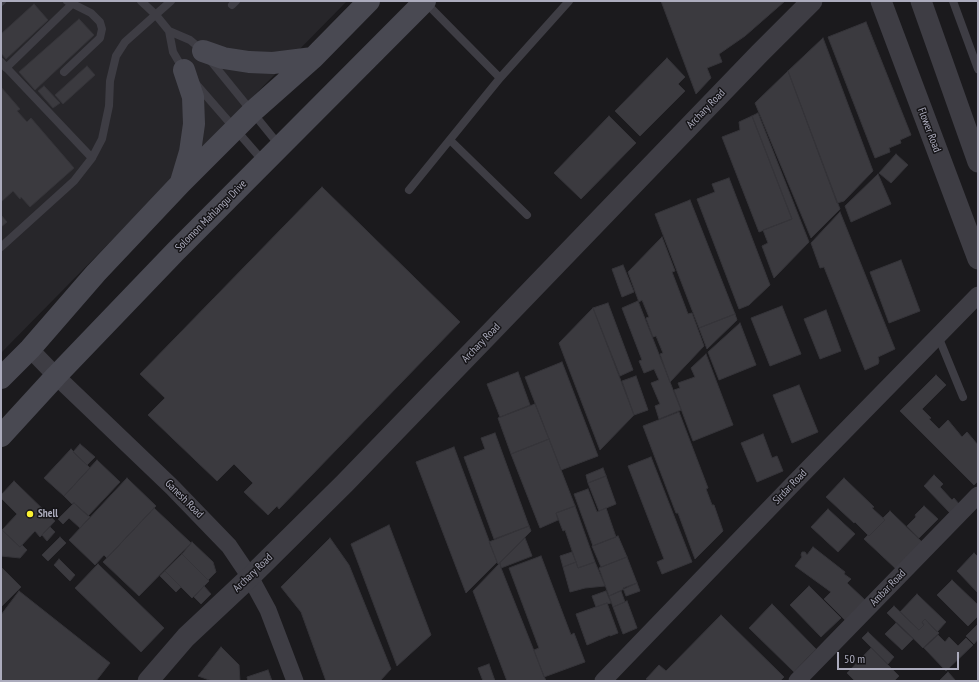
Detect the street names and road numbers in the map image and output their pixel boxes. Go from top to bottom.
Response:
street label: Archary Road [684,87,728,131]
street label: Flower Road [914,106,944,154]
street label: Solomon Mahlangu Drive [172,177,250,255]
street label: Archary Road [459,321,503,365]
street label: Sirdar Road [770,467,810,507]
street label: Ganesh Road [162,477,206,521]
street label: Archary Road [231,551,275,595]
street label: Ambar Road [867,567,909,609]

